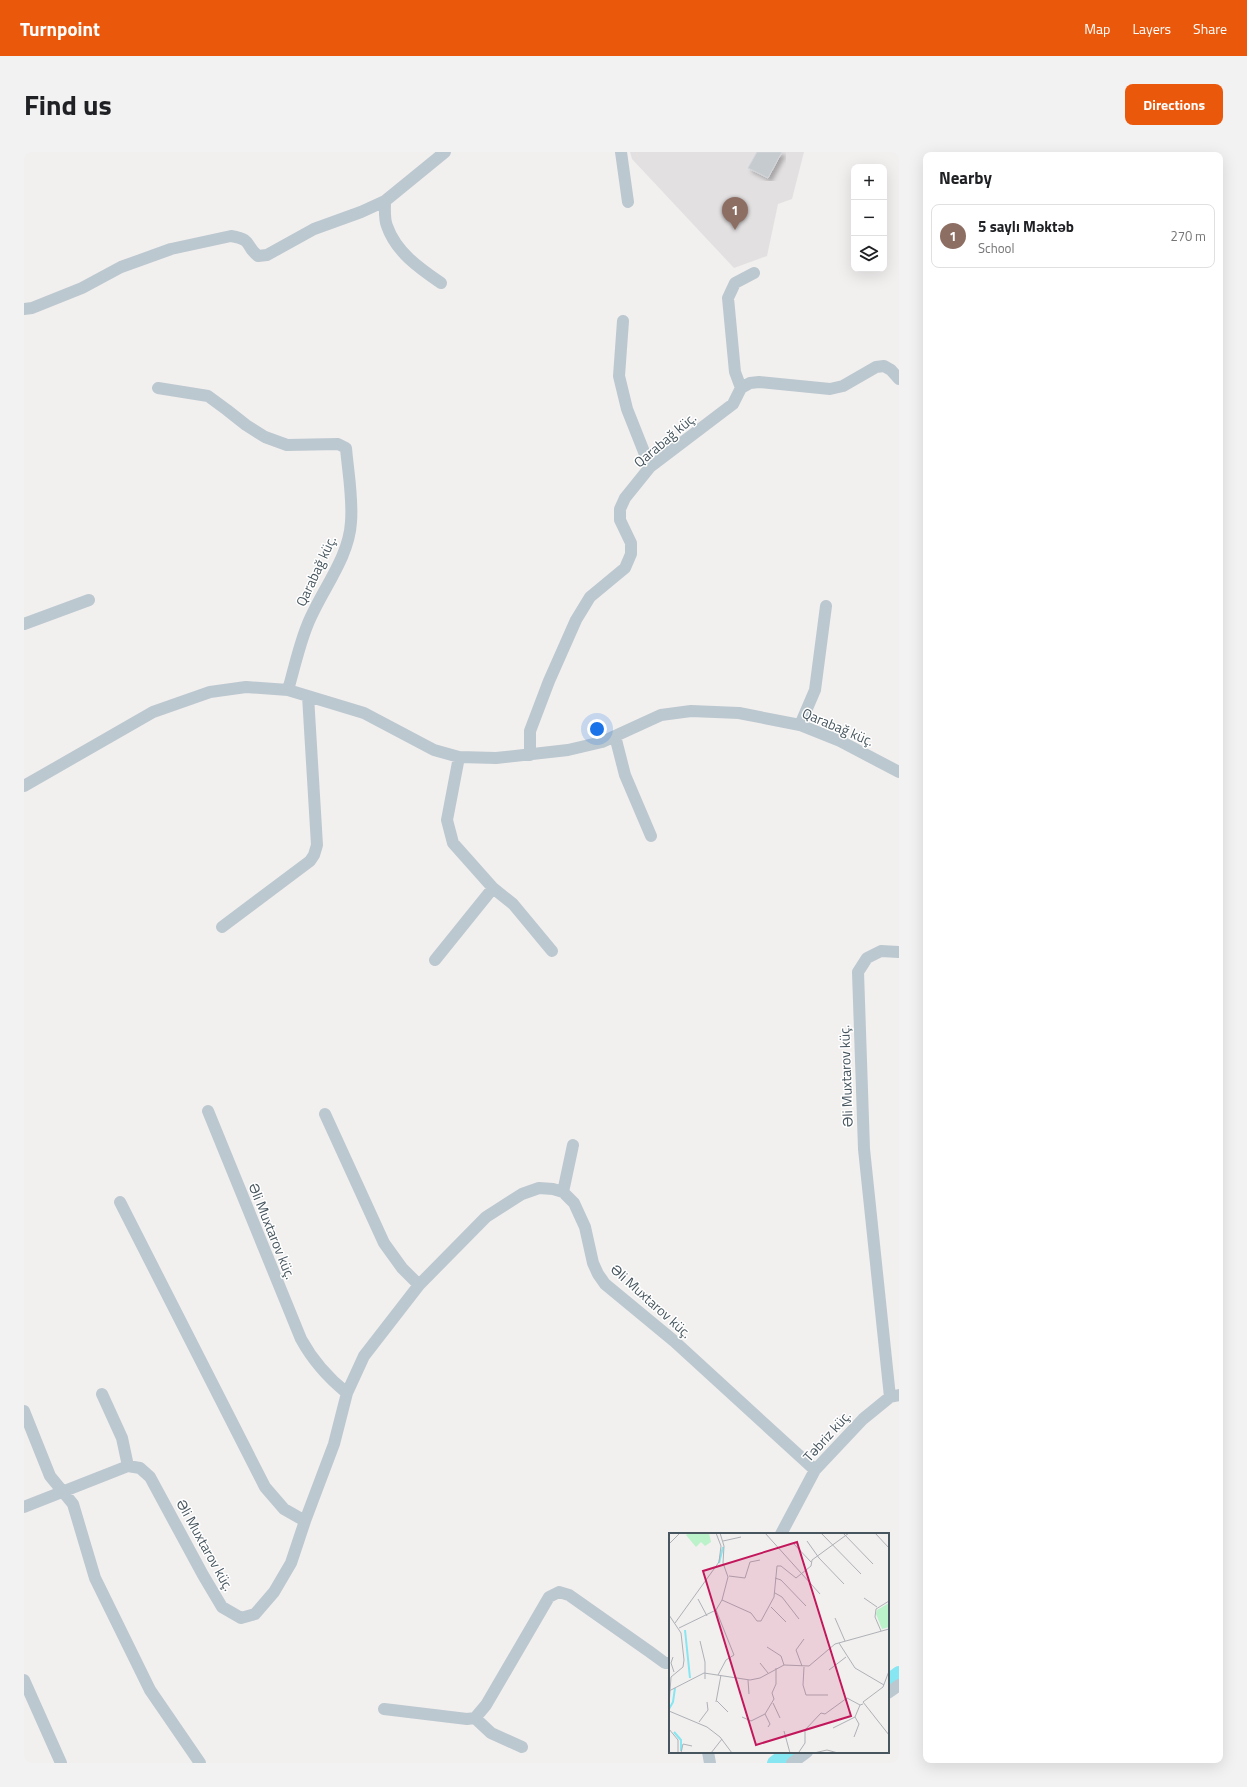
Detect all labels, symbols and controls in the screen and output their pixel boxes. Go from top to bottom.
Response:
text: Turnpoint [20,14,100,43]
text: Map [1084,18,1110,39]
text: Layers [1132,18,1171,39]
text: Share [1193,18,1227,39]
text: Find us [24,83,112,126]
button: Directions [1125,84,1223,125]
map controls [851,164,887,272]
button: + [851,164,887,200]
text: Nearby [939,165,992,191]
pin: 1 [722,197,748,230]
button: − [851,200,887,236]
text: 5 saylı Məktəb [978,215,1074,238]
text: 1 [949,226,957,246]
text: 270 m [1170,226,1206,246]
button: layers [851,236,887,272]
text: School [978,238,1014,258]
street label: Qarabağ küç. [629,407,701,472]
street label: Qarabağ küç. [290,532,341,610]
street label: Qarabağ küç. [799,702,877,751]
your location [587,719,607,739]
street label: Əli Muxtarov küç. [833,1024,858,1128]
street label: Əli Muxtarov küç. [244,1179,301,1282]
street label: Əli Muxtarov küç. [606,1259,696,1343]
street label: Təbriz küç. [798,1405,856,1466]
street label: Əli Muxtarov küç. [171,1495,239,1595]
inset map [669,1533,889,1753]

